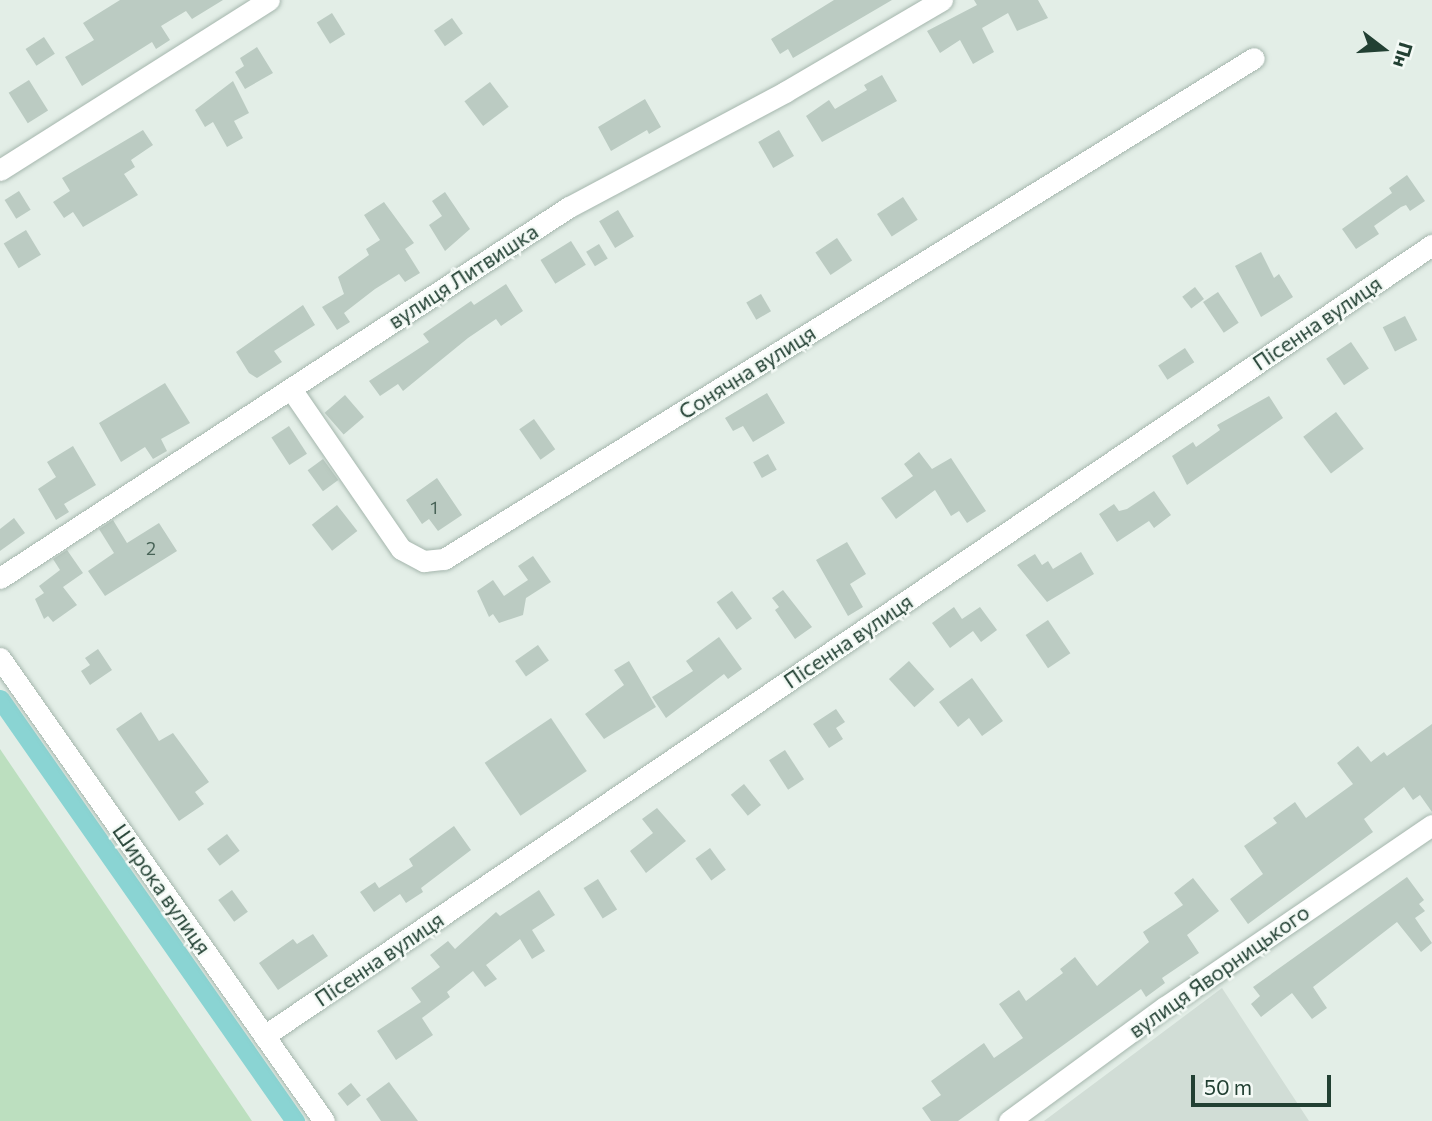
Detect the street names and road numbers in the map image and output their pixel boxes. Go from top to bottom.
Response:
street label: вулиця Литвишка [384,218,542,334]
street label: Пісенна вулиця [1248,271,1386,375]
street label: Сонячна вулиця [674,320,820,424]
street label: Пісенна вулиця [779,589,917,693]
street label: Широка вулиця [108,819,216,959]
street label: вулиця Яворницького [1124,899,1314,1043]
street label: Пісенна вулиця [310,907,448,1011]

